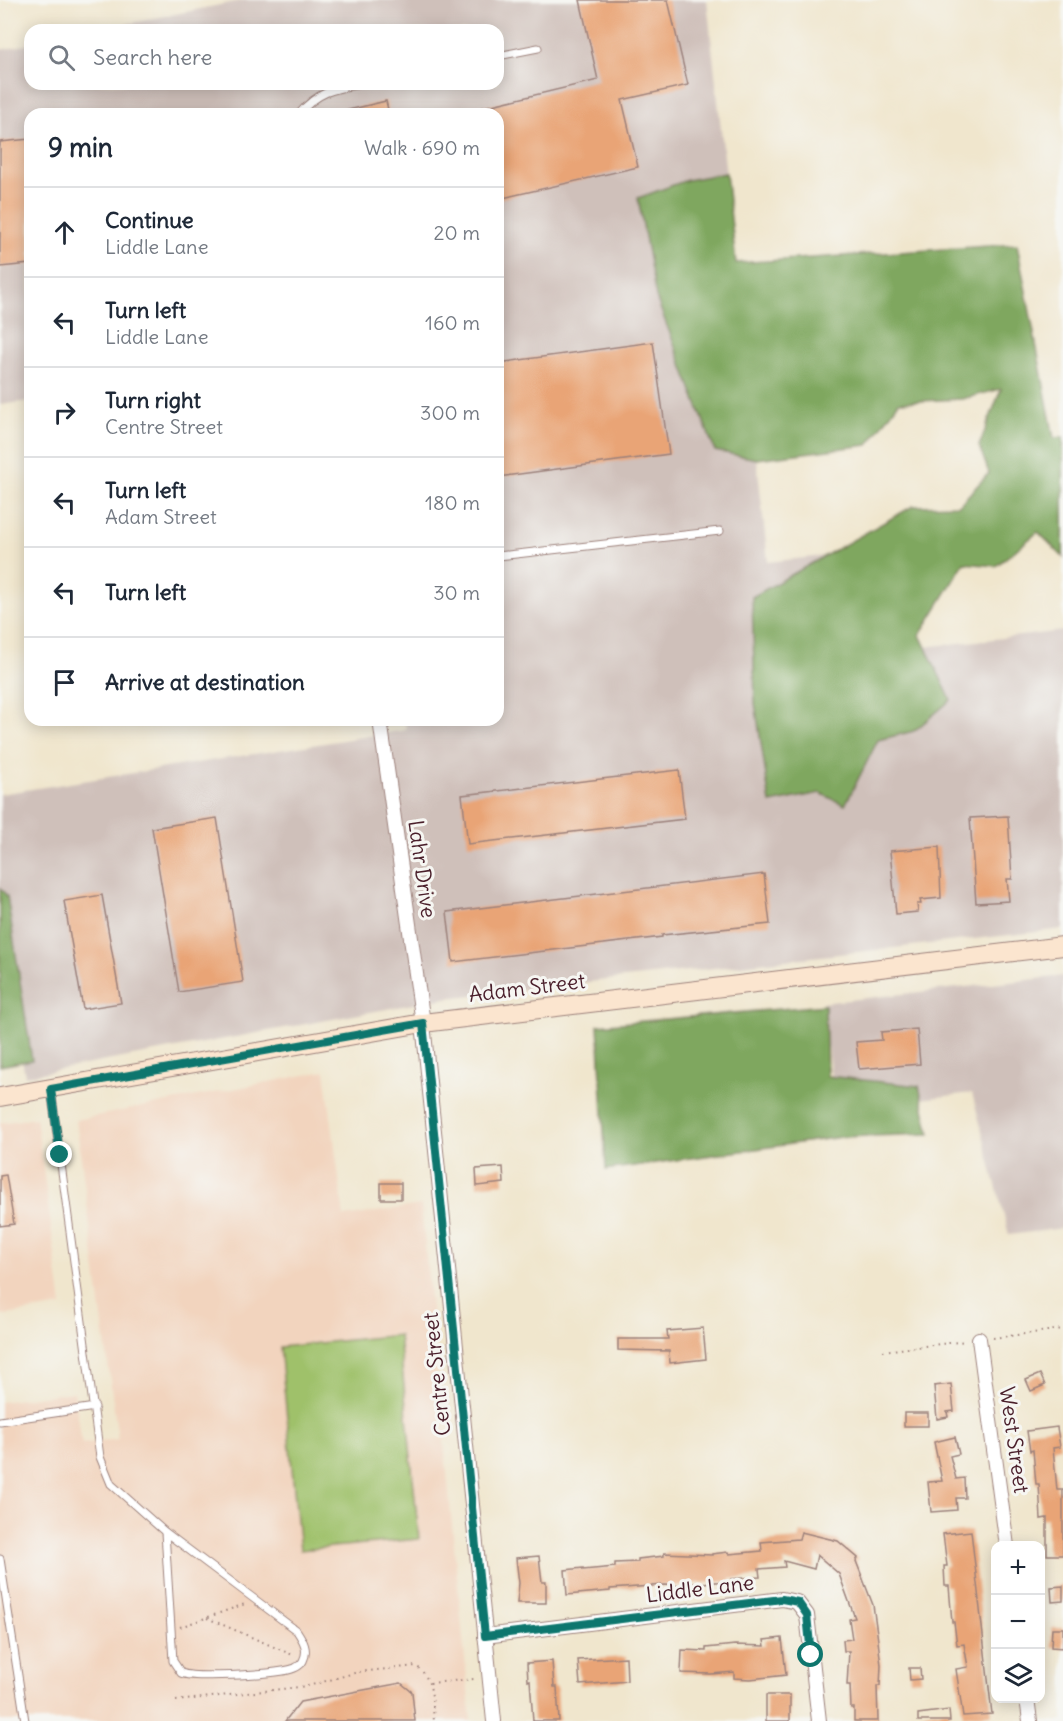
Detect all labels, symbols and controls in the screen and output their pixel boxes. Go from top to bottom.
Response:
search box [24,24,504,90]
icon: search [45,41,78,74]
text: Search here [93,43,212,71]
text: 9 min [48,131,113,164]
text: Walk · 690 m [364,135,480,160]
text: Continue [105,206,194,234]
icon: ahead [48,216,81,249]
text: 20 m [434,220,480,245]
text: Liddle Lane [105,234,208,259]
text: Turn left [105,296,186,324]
icon: left [48,306,81,339]
text: 160 m [425,310,480,335]
text: Liddle Lane [105,324,208,349]
text: Turn right [105,386,201,414]
icon: right [48,396,81,429]
text: 300 m [420,400,480,425]
text: Centre Street [105,414,223,439]
text: Turn left [105,476,186,504]
icon: left [48,486,81,519]
text: 180 m [425,490,480,515]
text: Adam Street [105,504,217,529]
icon: left [48,576,81,609]
text: Turn left [105,578,186,606]
text: 30 m [433,580,480,605]
icon: arrive [48,666,81,699]
text: Arrive at destination [105,668,305,696]
street label: Lahr Drive [402,818,443,920]
street label: Adam Street [467,967,587,1008]
route end [46,1141,72,1167]
street label: Centre Street [417,1311,456,1437]
street label: West Street [994,1385,1035,1495]
map controls [991,1541,1045,1703]
button: + [991,1541,1045,1595]
street label: Liddle Lane [644,1568,755,1609]
button: − [991,1595,1045,1649]
route start [797,1641,823,1667]
button: layers [991,1649,1045,1703]

